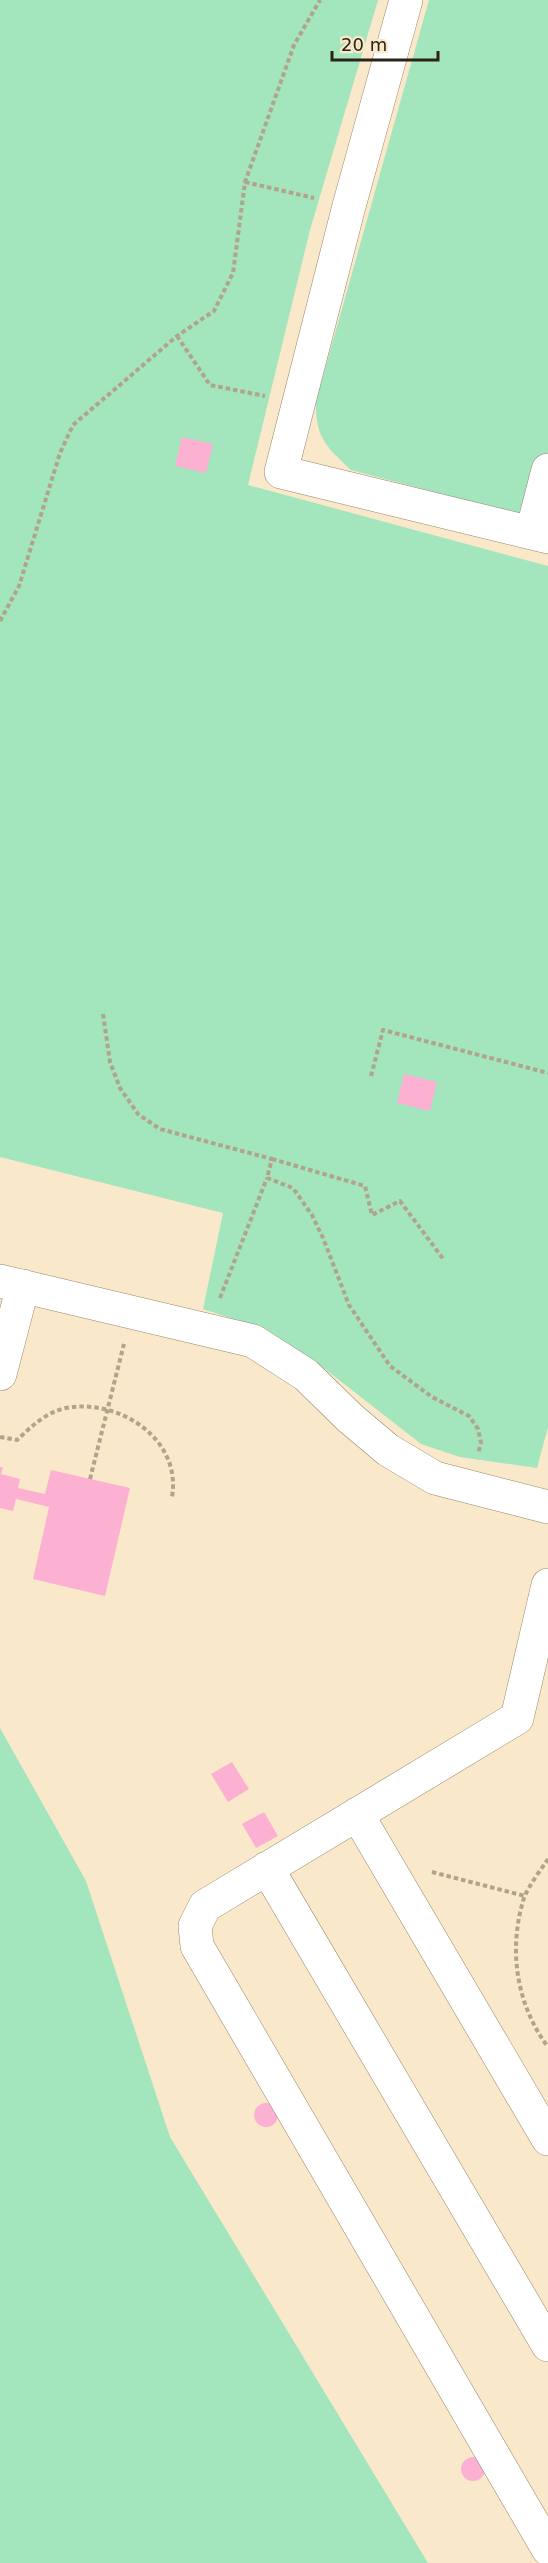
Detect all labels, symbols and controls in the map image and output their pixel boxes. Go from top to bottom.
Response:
scale bar [332,24,438,62]
text: 20 m [341,34,387,55]

